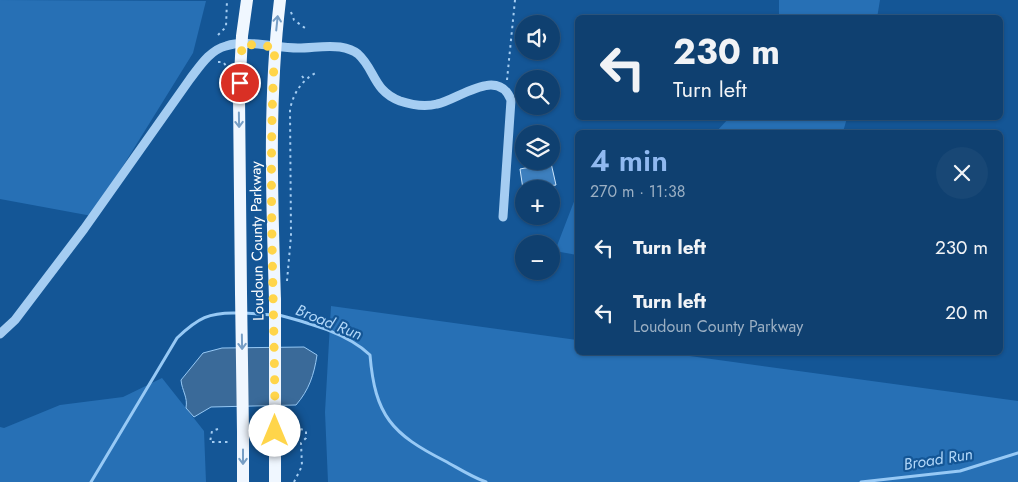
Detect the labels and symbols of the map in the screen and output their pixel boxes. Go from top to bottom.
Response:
one-way arrow [272,16,282,32]
pin [219,62,261,104]
one-way arrow [234,112,244,128]
street label: Loudoun County Parkway [245,161,269,321]
water label: Broad Run [292,298,366,346]
one-way arrow [237,334,247,350]
position arrow [248,404,300,456]
water label: Broad Run [902,442,974,476]
one-way arrow [238,448,248,465]

